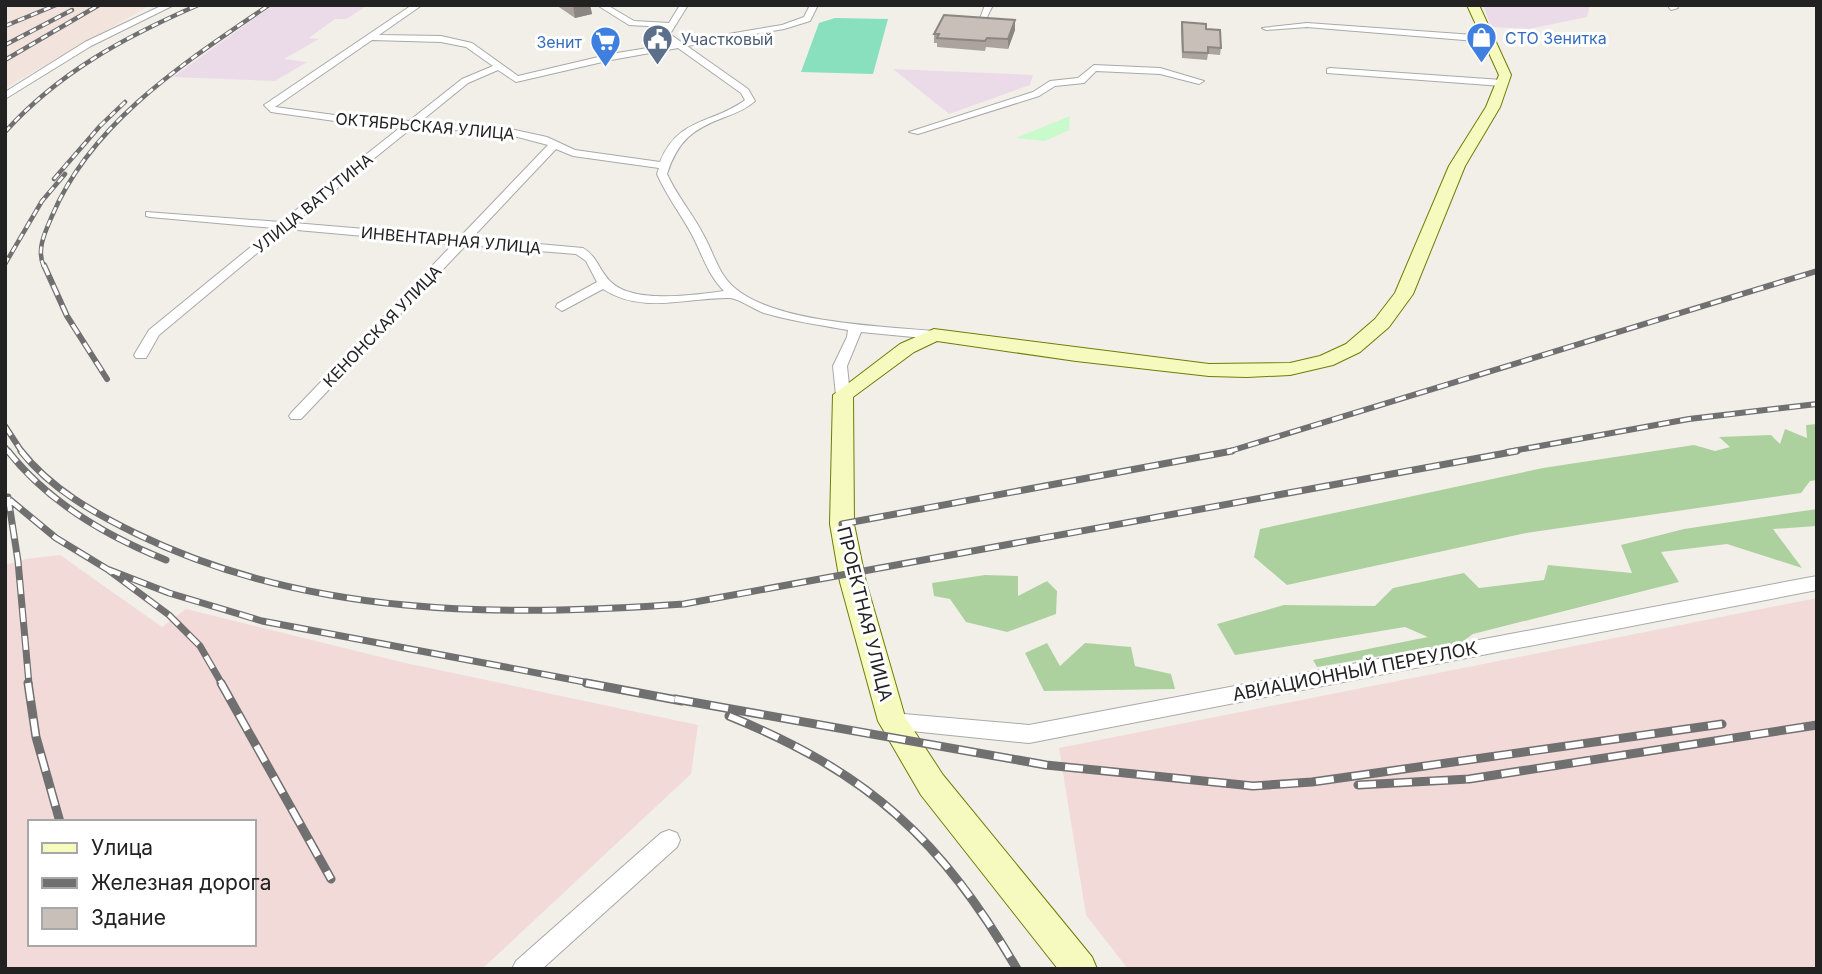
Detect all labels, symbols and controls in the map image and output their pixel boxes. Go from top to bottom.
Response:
shop icon: СТО Зенитка [1465,21,1499,65]
public building icon: Участковый [641,22,675,66]
supermarket icon: Зенит [588,25,622,69]
place label: СТО Зенитка [1505,28,1607,48]
place label: Участковый [681,29,773,49]
place label: Зенит [536,32,583,52]
street label: ОКТЯБРЬСКАЯ УЛИЦА [335,108,515,144]
street label: УЛИЦА ВАТУТИНА [249,149,377,257]
street label: ИНВЕНТАРНАЯ УЛИЦА [360,222,542,258]
street label: КЕНОНСКАЯ УЛИЦА [319,261,445,391]
street label: ПРОЕКТНАЯ УЛИЦА [833,524,897,704]
street label: АВИАЦИОННЫЙ ПЕРЕУЛОК [1231,636,1479,705]
legend [28,820,256,946]
text: Улица [91,835,153,860]
text: Железная дорога [91,870,271,895]
text: Здание [91,905,166,930]

